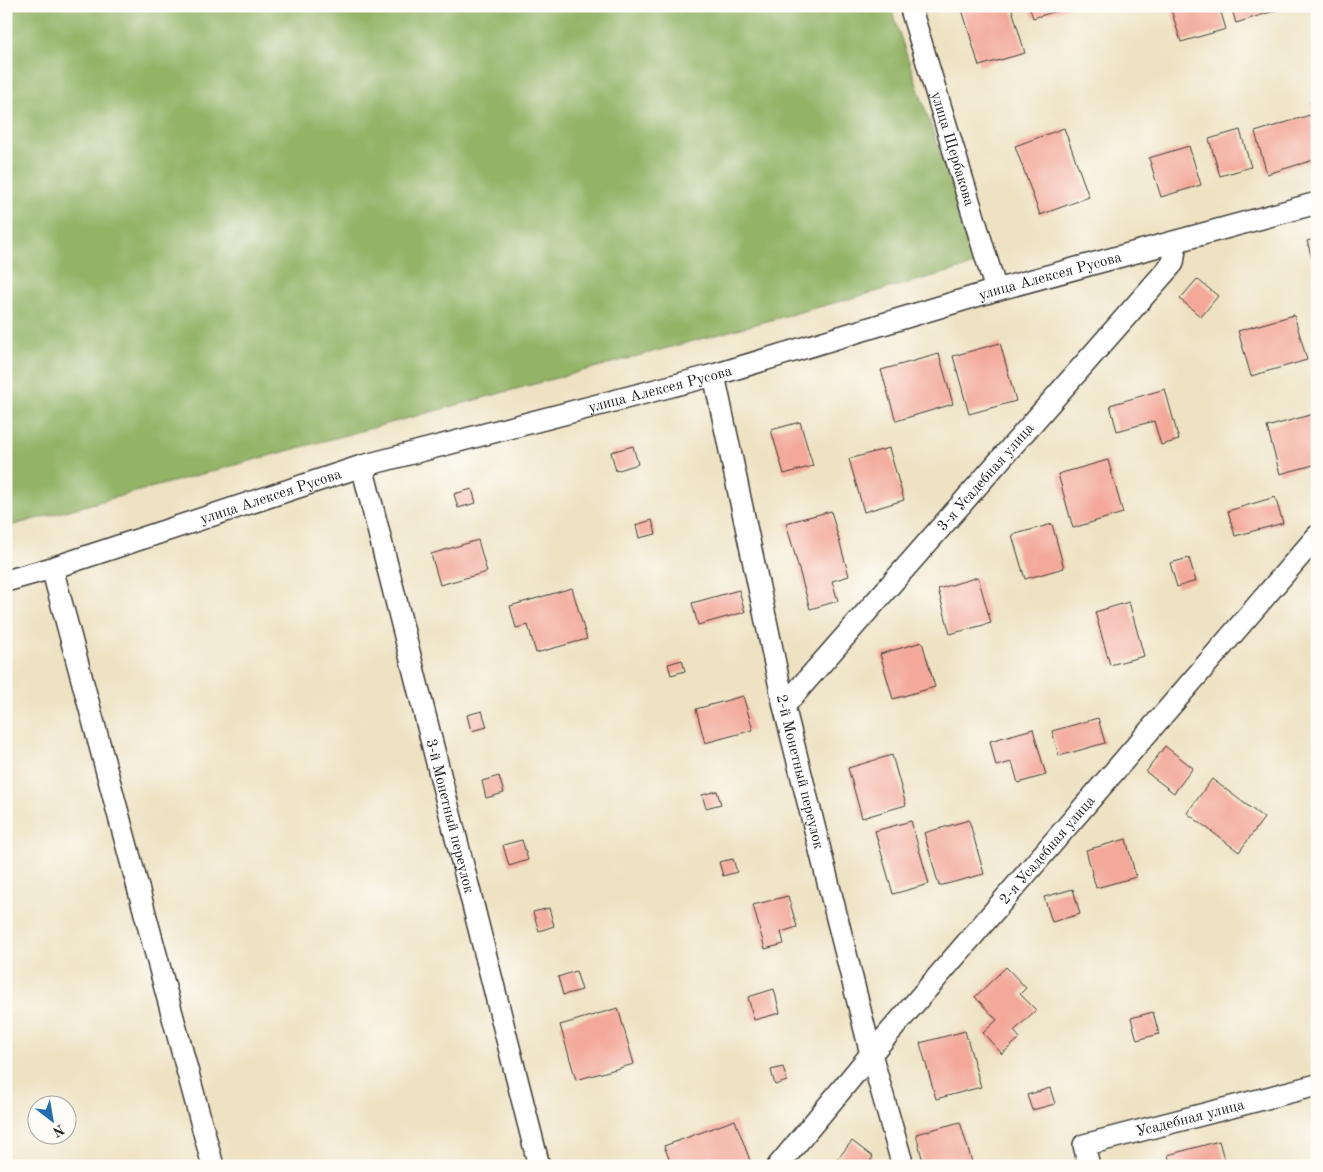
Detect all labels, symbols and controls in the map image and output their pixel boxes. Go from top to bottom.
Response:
street label: улица Щербакова [927,90,976,208]
street label: улица Алексея Русова [977,250,1124,304]
street label: улица Алексея Русова [587,364,734,416]
street label: 3-я Усадебная улица [935,421,1038,535]
street label: улица Алексея Русова [199,467,344,528]
street label: 2-й Монетный переулок [773,693,826,851]
street label: 3-й Монетный переулок [422,738,476,896]
street label: 2-я Усадебная улица [997,793,1099,908]
north arrow [28,1094,78,1144]
street label: Усадебная улица [1134,1098,1247,1140]
text: N [50,1122,66,1139]

